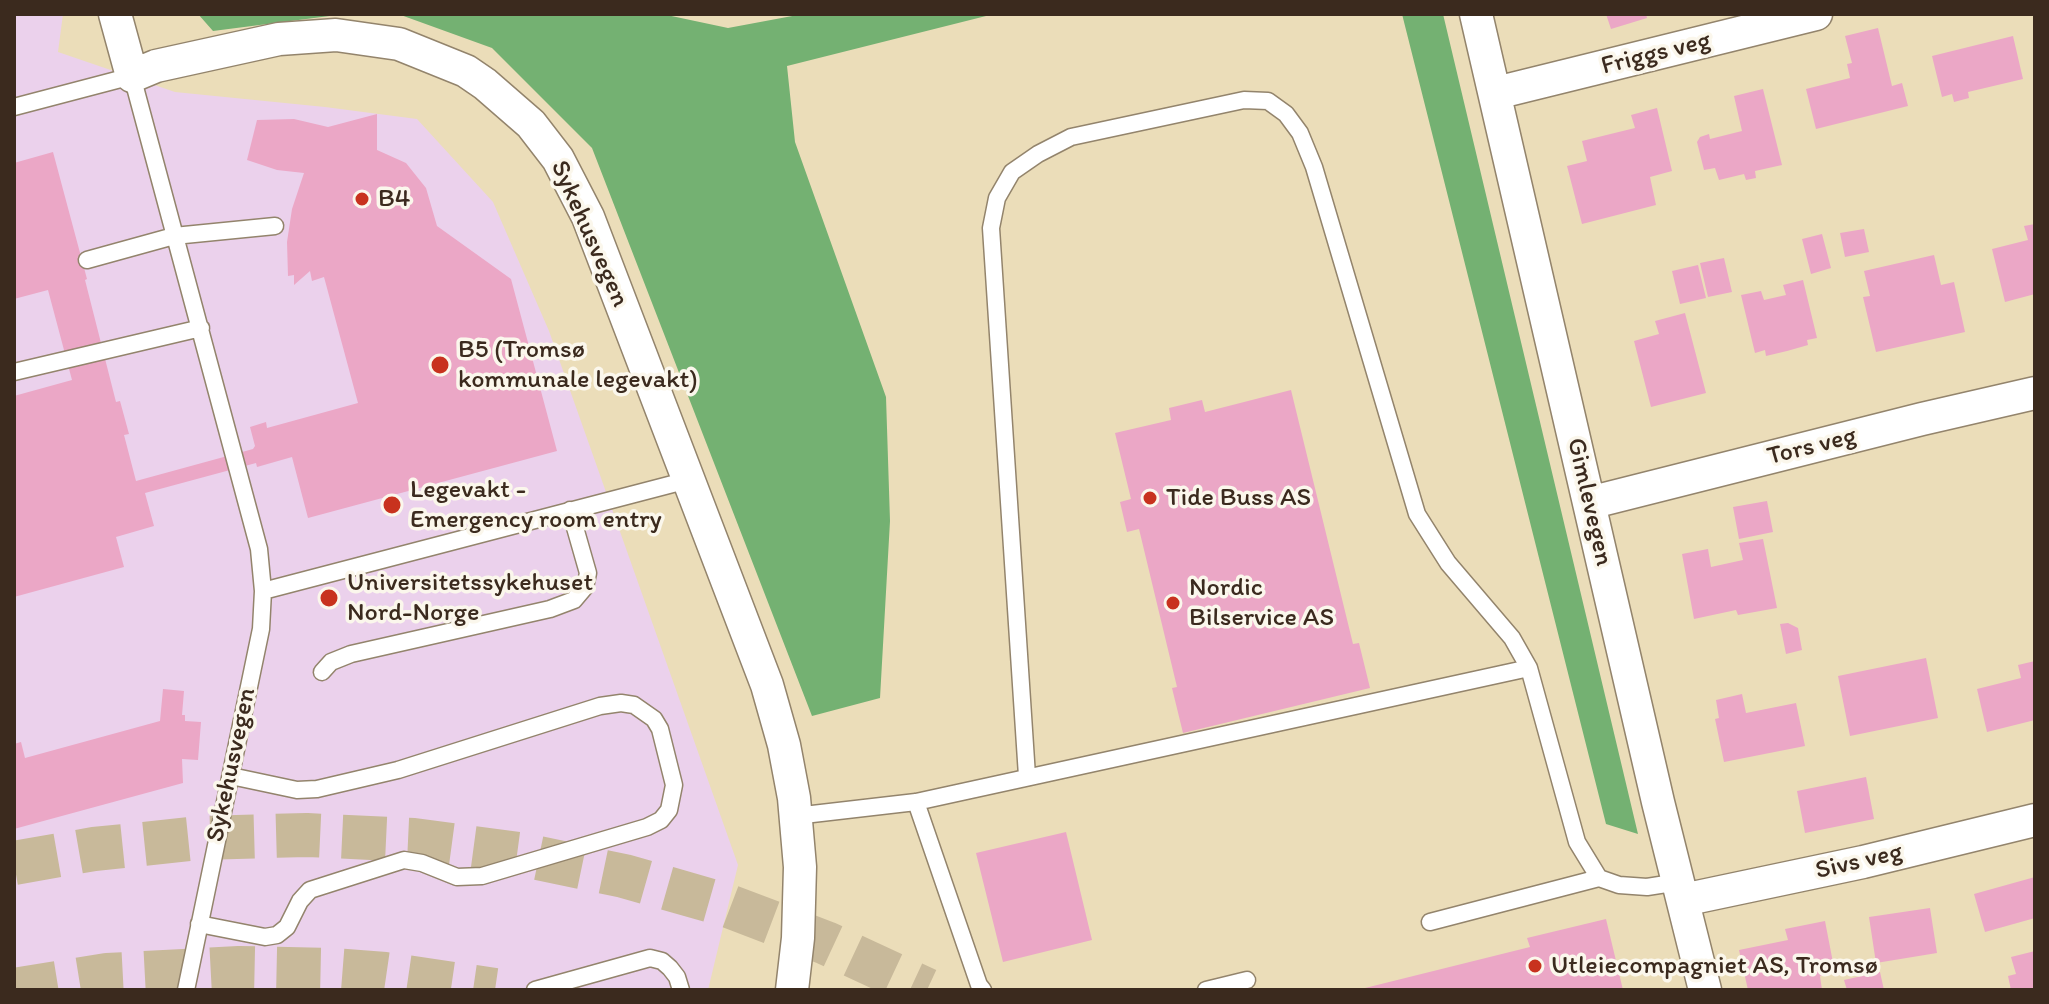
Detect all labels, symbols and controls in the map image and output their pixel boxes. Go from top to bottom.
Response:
street label: Friggs veg [1598,25,1714,83]
street label: Sykehusvegen [543,156,635,312]
place label: B4 [378,183,410,215]
marker: B4 [353,190,371,208]
place label: B5 (Tromsø kommunale legevakt) [458,334,698,396]
marker: B5 (Tromsø kommunale legevakt) [429,354,451,376]
street label: Tors veg [1764,421,1860,473]
street label: Gimlevegen [1559,435,1619,569]
place label: Legevakt - Emergency room entry [410,474,662,536]
place label: Tide Buss AS [1166,482,1311,514]
marker: Tide Buss AS [1141,489,1159,507]
marker: Legevakt - Emergency room entry [381,494,403,516]
place label: Universitetssykehuset Nord-Norge [347,567,593,628]
place label: Nordic Bilservice AS [1189,572,1334,634]
marker: Universitetssykehuset Nord-Norge [318,587,340,609]
marker: Nordic Bilservice AS [1164,594,1182,612]
street label: Sykehusvegen [200,685,264,845]
street label: Sivs veg [1812,837,1906,887]
place label: Utleiecompagniet AS, Tromsø [1551,950,1878,982]
marker: Utleiecompagniet AS, Tromsø [1526,957,1544,975]

